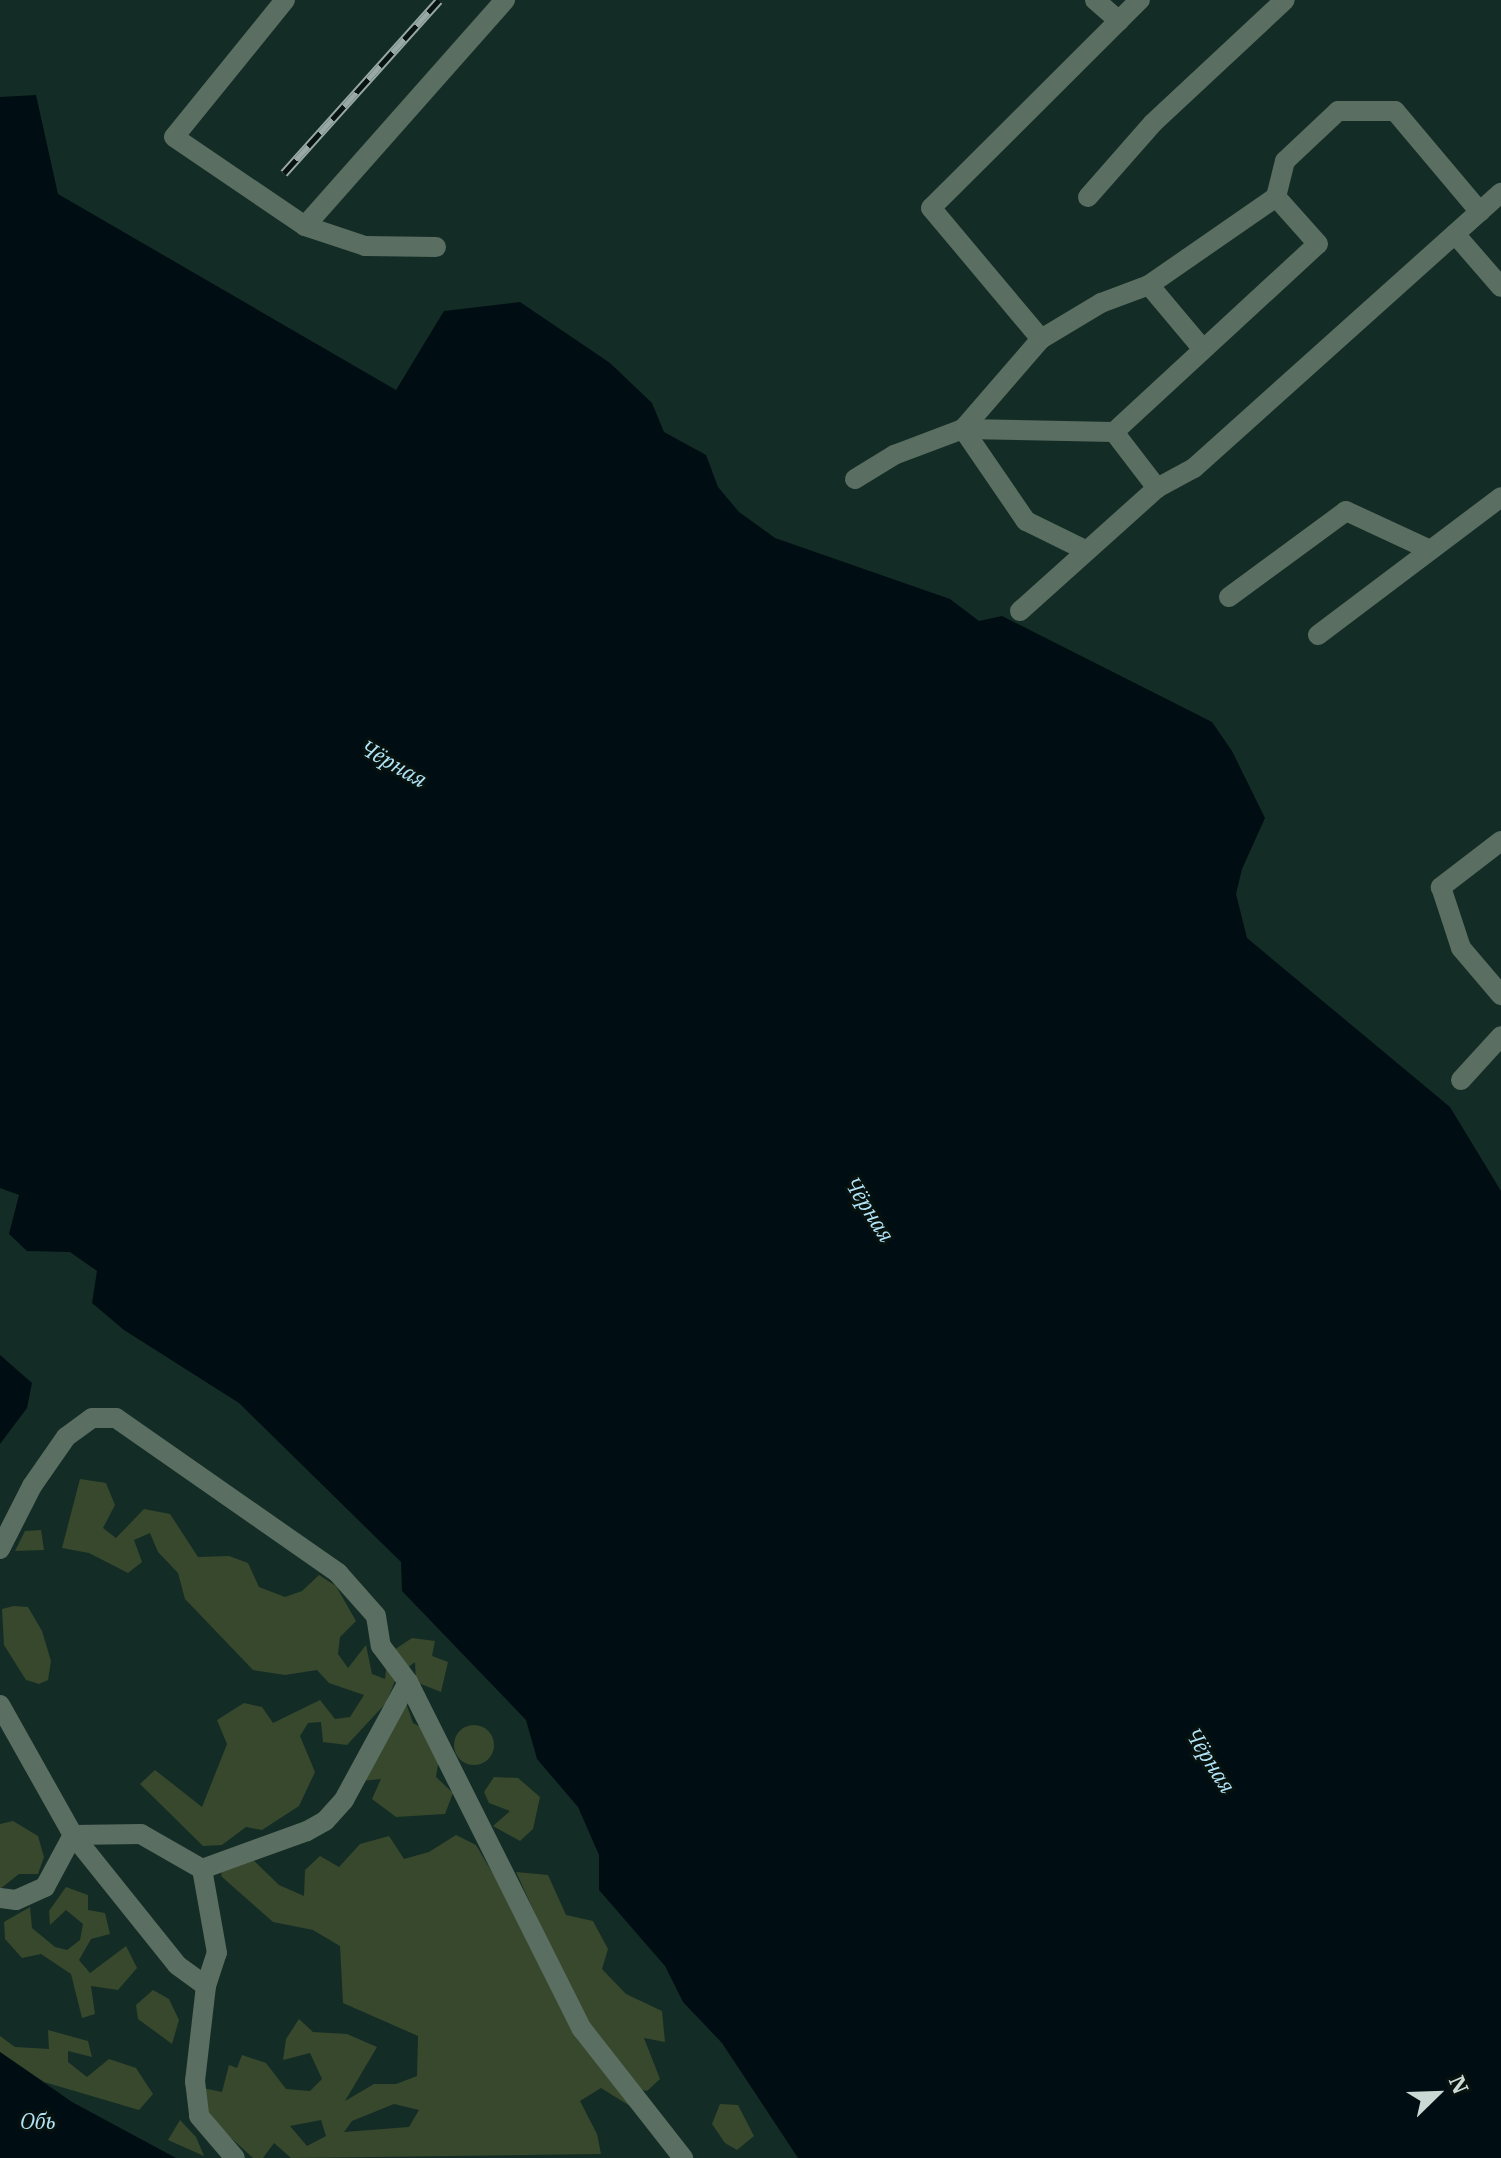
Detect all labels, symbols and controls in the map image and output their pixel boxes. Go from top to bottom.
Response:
water label: Чёрная [356,734,432,792]
water label: Чёрная [840,1171,900,1247]
water label: Чёрная [1181,1722,1241,1798]
north arrow [1397,2054,1477,2134]
text: N [1443,2071,1476,2098]
water label: Обь [20,2108,56,2134]

